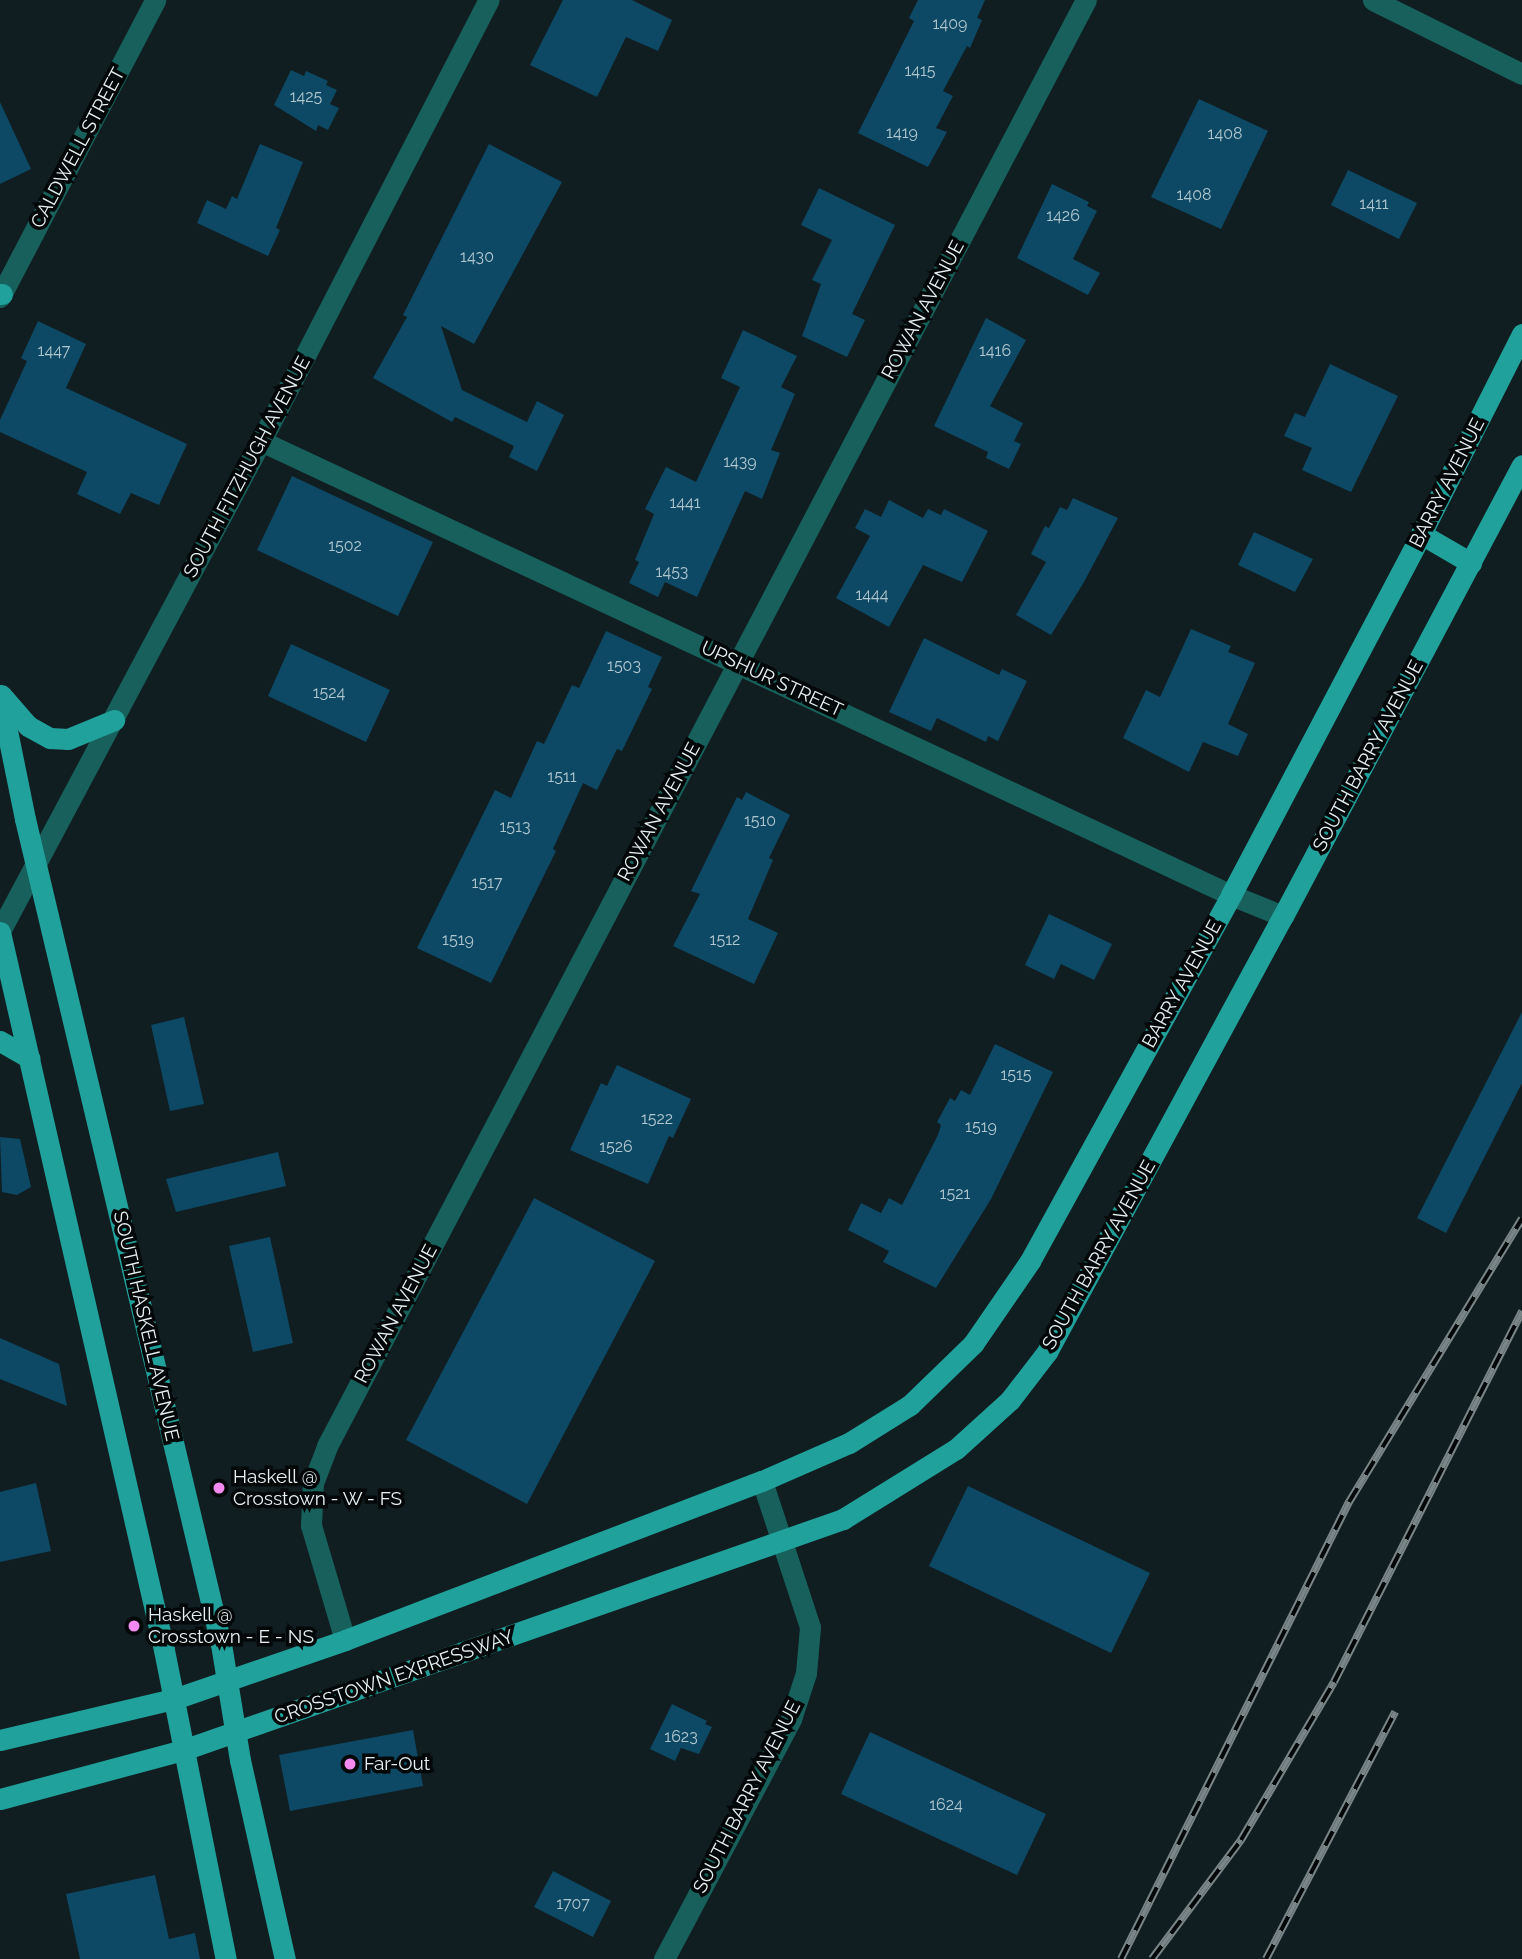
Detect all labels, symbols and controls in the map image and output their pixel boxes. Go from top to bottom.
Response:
house number: 1409 [933,14,967,34]
house number: 1415 [904,61,936,81]
street label: CALDWELL STREET [26,64,130,232]
house number: 1425 [290,87,322,107]
house number: 1419 [886,123,918,143]
house number: 1408 [1208,124,1242,144]
house number: 1408 [1177,185,1211,205]
house number: 1411 [1359,194,1389,214]
house number: 1426 [1046,206,1080,226]
street label: ROWAN AVENUE [877,237,969,383]
house number: 1430 [460,247,494,267]
house number: 1447 [38,341,70,361]
house number: 1416 [979,341,1011,361]
street label: SOUTH FITZHUGH AVENUE [179,352,315,582]
street label: BARRY AVENUE [1404,414,1490,552]
house number: 1439 [723,452,757,472]
house number: 1441 [669,493,701,513]
house number: 1502 [328,536,362,556]
house number: 1453 [656,562,688,582]
house number: 1444 [855,585,889,605]
street label: UPSHUR STREET [698,636,846,722]
house number: 1503 [607,656,641,676]
street label: SOUTH BARRY AVENUE [1308,656,1428,856]
house number: 1524 [313,683,345,703]
street label: ROWAN AVENUE [613,739,705,885]
house number: 1511 [547,767,577,787]
house number: 1510 [744,811,776,831]
house number: 1513 [500,817,530,837]
house number: 1517 [472,873,502,893]
street label: BARRY AVENUE [1137,916,1227,1052]
house number: 1519 [442,930,474,950]
house number: 1512 [710,930,740,950]
house number: 1515 [1000,1065,1032,1085]
house number: 1522 [641,1109,673,1129]
house number: 1519 [965,1117,997,1137]
house number: 1526 [599,1137,633,1157]
street label: SOUTH BARRY AVENUE [1037,1156,1161,1354]
house number: 1521 [940,1184,970,1204]
street label: SOUTH HASKELL AVENUE [108,1208,184,1444]
street label: ROWAN AVENUE [350,1241,442,1387]
place label: Haskell @ Crosstown - W - FS [233,1466,403,1510]
marker: Haskell @ Crosstown - W - FS [211,1480,227,1496]
place label: Haskell @ Crosstown - E - NS [148,1604,314,1648]
marker: Haskell @ Crosstown - E - NS [126,1618,142,1634]
street label: CROSSTOWN EXPRESSWAY [271,1625,517,1729]
street label: SOUTH BARRY AVENUE [688,1696,806,1898]
house number: 1623 [664,1727,698,1747]
place label: Far-Out [364,1753,430,1775]
marker: Far-Out [342,1756,358,1772]
house number: 1624 [929,1795,963,1815]
house number: 1707 [556,1894,590,1914]

